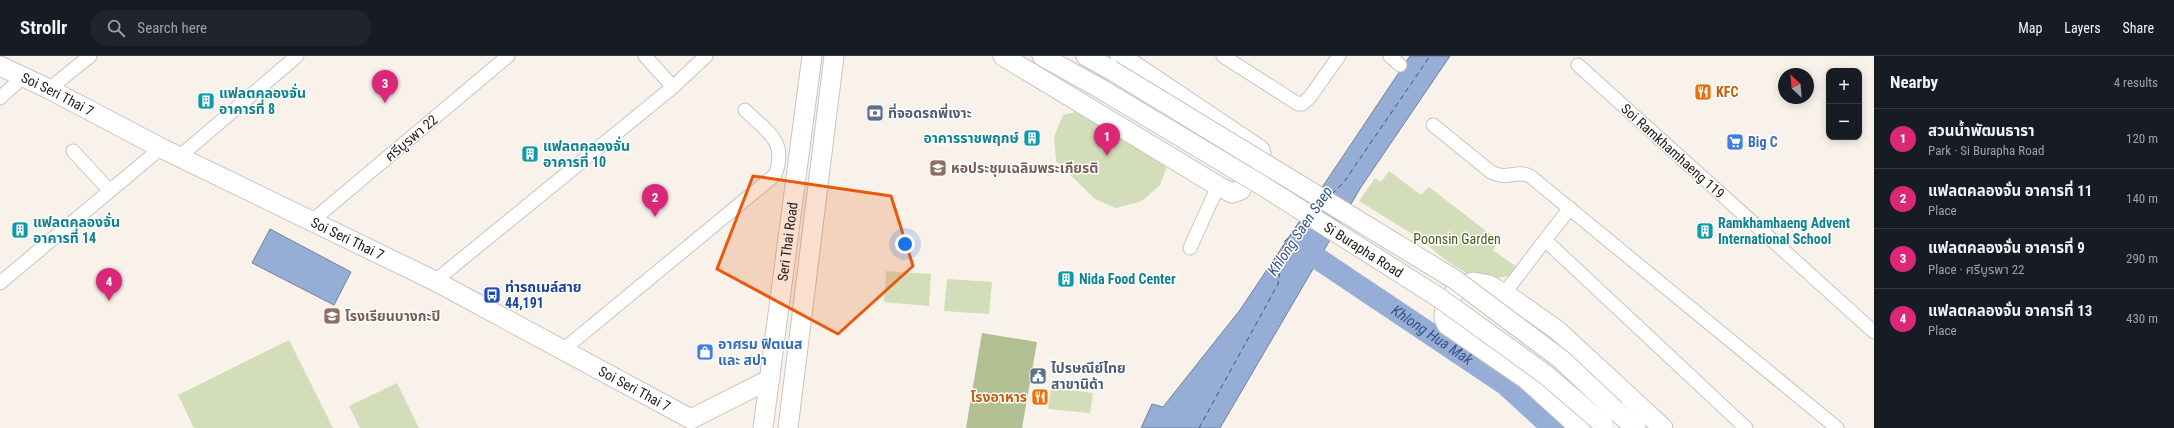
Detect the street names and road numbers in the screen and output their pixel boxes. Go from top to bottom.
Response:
street label: Soi Seri Thai 7 [19,69,97,119]
street label: Soi Ramkhamhaeng 119 [1618,100,1728,202]
street label: ศรีบูรพา 22 [382,111,441,165]
street label: Seri Thai Road [774,201,801,282]
street label: Soi Seri Thai 7 [308,214,387,263]
street label: Si Burapha Road [1321,219,1406,281]
street label: Soi Seri Thai 7 [596,363,673,414]

